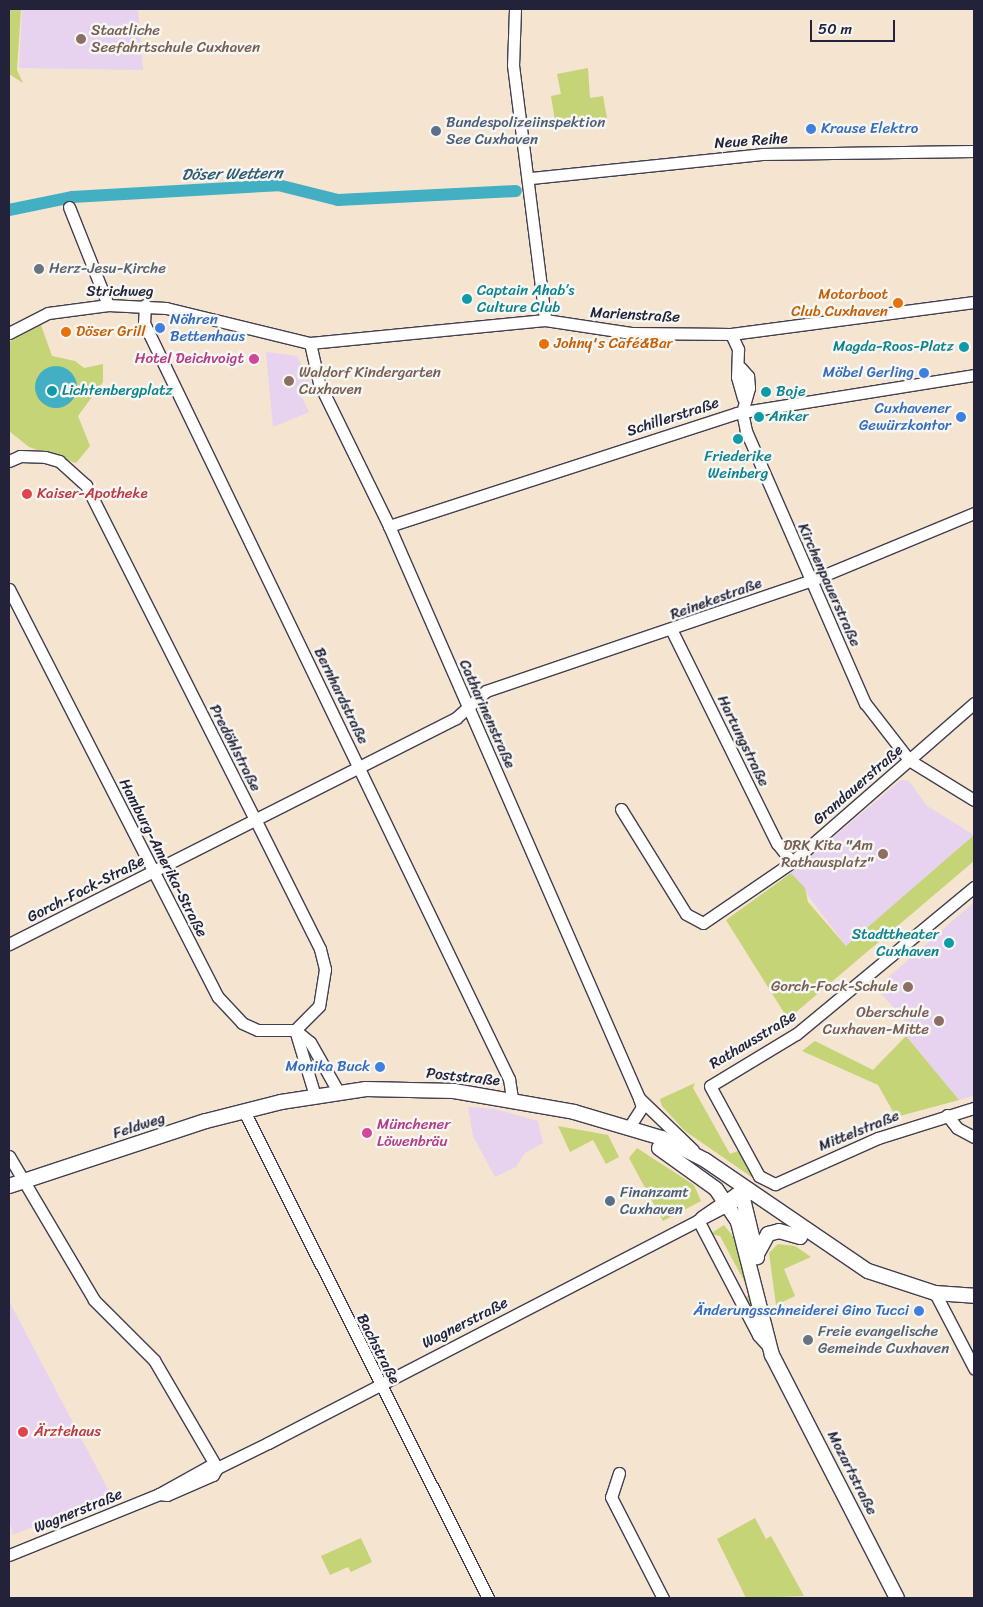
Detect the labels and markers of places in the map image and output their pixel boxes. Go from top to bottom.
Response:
place label: Staatliche Seefahrtschule Cuxhaven [91,21,259,56]
marker: Staatliche Seefahrtschule Cuxhaven [75,33,87,45]
place label: Bundespolizeiinspektion See Cuxhaven [446,113,605,148]
place label: Krause Elektro [821,120,918,138]
marker: Krause Elektro [805,123,817,135]
marker: Bundespolizeiinspektion See Cuxhaven [430,125,442,137]
place label: Herz-Jesu-Kirche [49,260,166,278]
marker: Herz-Jesu-Kirche [33,263,45,275]
place label: Captain Ahab’s Culture Club [477,281,574,316]
place label: Motorboot Club Cuxhaven [792,285,888,320]
marker: Captain Ahab’s Culture Club [461,293,473,305]
marker: Motorboot Club Cuxhaven [892,297,904,309]
place label: Nöhren Bettenhaus [170,310,245,345]
marker: Nöhren Bettenhaus [154,322,166,334]
place label: Döser Grill [76,323,145,341]
marker: Döser Grill [60,326,72,338]
place label: Johny's Café&Bar [554,335,673,353]
marker: Johny's Café&Bar [538,338,550,350]
place label: Magda-Roos-Platz [833,338,954,356]
marker: Magda-Roos-Platz [958,341,970,353]
place label: Hotel Deichvoigt [134,350,244,368]
marker: Hotel Deichvoigt [248,353,260,365]
place label: Waldorf Kindergarten Cuxhaven [299,363,441,398]
place label: Möbel Gerling [823,364,914,382]
marker: Möbel Gerling [918,367,930,379]
marker: Waldorf Kindergarten Cuxhaven [283,375,295,387]
place label: Lichtenbergplatz [62,382,173,400]
place label: Boje [776,383,806,401]
marker: Lichtenbergplatz [46,385,58,397]
marker: Boje [760,386,772,398]
place label: Cuxhavener Gewürzkontor [859,399,951,434]
place label: Anker [769,408,809,426]
marker: Anker [753,411,765,423]
marker: Cuxhavener Gewürzkontor [955,411,967,423]
marker: Friederike Weinberg [732,433,744,445]
place label: Friederike Weinberg [704,447,772,482]
place label: Kaiser-Apotheke [37,485,148,503]
marker: Kaiser-Apotheke [21,488,33,500]
place label: DRK Kita "Am Rathausplatz" [781,836,873,871]
marker: DRK Kita "Am Rathausplatz" [877,848,889,860]
place label: Stadttheater Cuxhaven [852,925,939,960]
marker: Stadttheater Cuxhaven [943,937,955,949]
place label: Gorch-Fock-Schule [771,978,898,996]
marker: Gorch-Fock-Schule [902,981,914,993]
place label: Oberschule Cuxhaven-Mitte [823,1003,929,1038]
marker: Oberschule Cuxhaven-Mitte [933,1015,945,1027]
place label: Monika Buck [286,1058,370,1076]
marker: Monika Buck [374,1061,386,1073]
place label: Münchener Löwenbräu [377,1115,450,1150]
marker: Münchener Löwenbräu [361,1127,373,1139]
place label: Finanzamt Cuxhaven [620,1183,689,1218]
marker: Finanzamt Cuxhaven [604,1195,616,1207]
place label: Änderungsschneiderei Gino Tucci [693,1302,909,1320]
marker: Änderungsschneiderei Gino Tucci [913,1305,925,1317]
place label: Freie evangelische Gemeinde Cuxhaven [818,1322,949,1357]
marker: Freie evangelische Gemeinde Cuxhaven [802,1334,814,1346]
place label: Ärztehaus [34,1423,101,1441]
marker: Ärztehaus [16,1425,30,1439]

